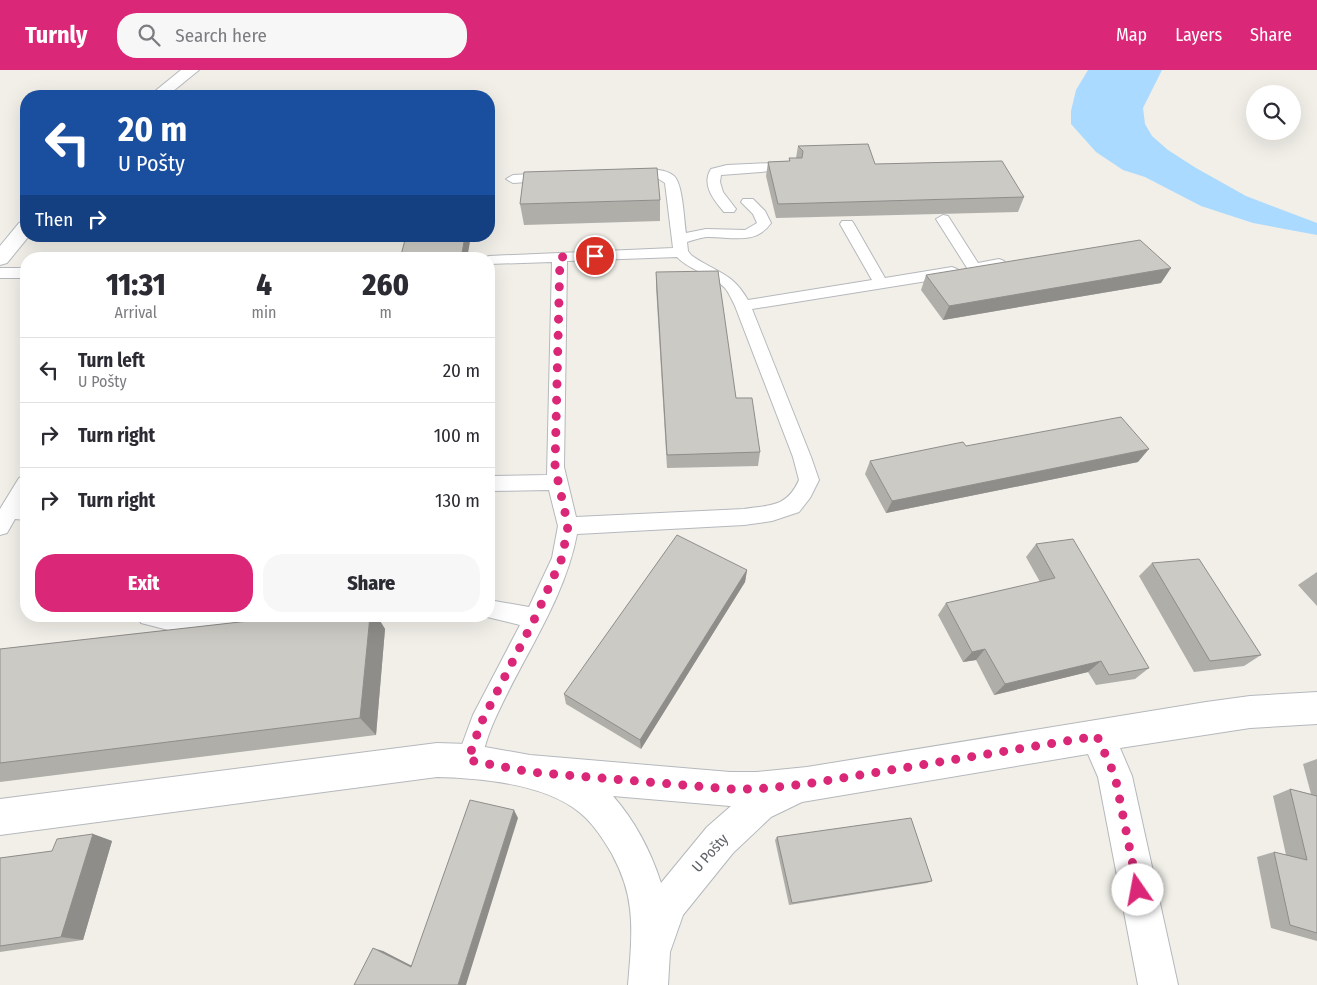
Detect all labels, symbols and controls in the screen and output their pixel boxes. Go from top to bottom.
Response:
search box [117,13,467,58]
text: Turnly [25,21,87,49]
icon: search [135,21,163,49]
text: Search here [175,24,267,47]
text: Map [1116,24,1147,46]
text: Layers [1175,24,1222,46]
text: Share [1250,24,1292,46]
map controls [1246,85,1301,140]
button: search [1246,85,1301,140]
text: 20 m [118,108,187,150]
icon: left [35,110,100,175]
text: U Pošty [118,150,185,177]
icon: right [83,205,111,233]
text: Then [35,208,73,231]
pin [574,235,616,277]
icon: arrive [581,242,609,270]
text: 11:31 [106,267,166,303]
text: 4 [256,267,272,303]
text: 260 [362,267,409,303]
text: Arrival [115,303,157,322]
text: min [252,303,276,322]
text: m [380,303,392,322]
text: Turn left [78,349,145,372]
icon: left [35,356,63,384]
text: 20 m [443,359,480,382]
text: U Pošty [78,372,127,391]
icon: right [35,421,63,449]
text: Turn right [78,424,155,447]
text: 100 m [434,424,480,447]
icon: right [35,486,63,514]
text: Turn right [78,489,155,512]
text: 130 m [435,489,480,512]
button: Exit [35,554,253,612]
button: Share [263,554,480,612]
street label: U Pošty [688,830,732,876]
position arrow [1111,863,1163,915]

